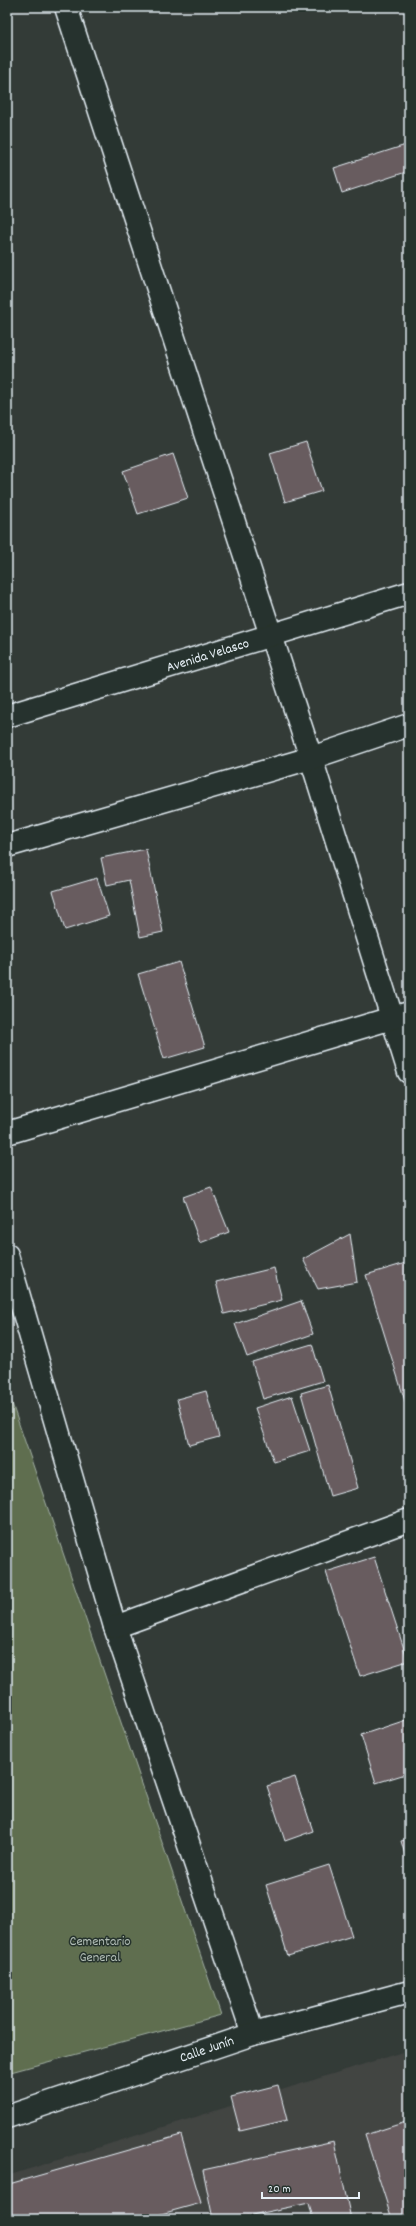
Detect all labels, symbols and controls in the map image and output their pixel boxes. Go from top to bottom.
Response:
street label: Avenida Velasco [164,634,252,678]
park label: Cementario General [69,1932,131,1968]
street label: Calle Junín [177,2031,237,2069]
scale bar [262,2174,359,2200]
text: 20 m [268,2181,291,2198]

